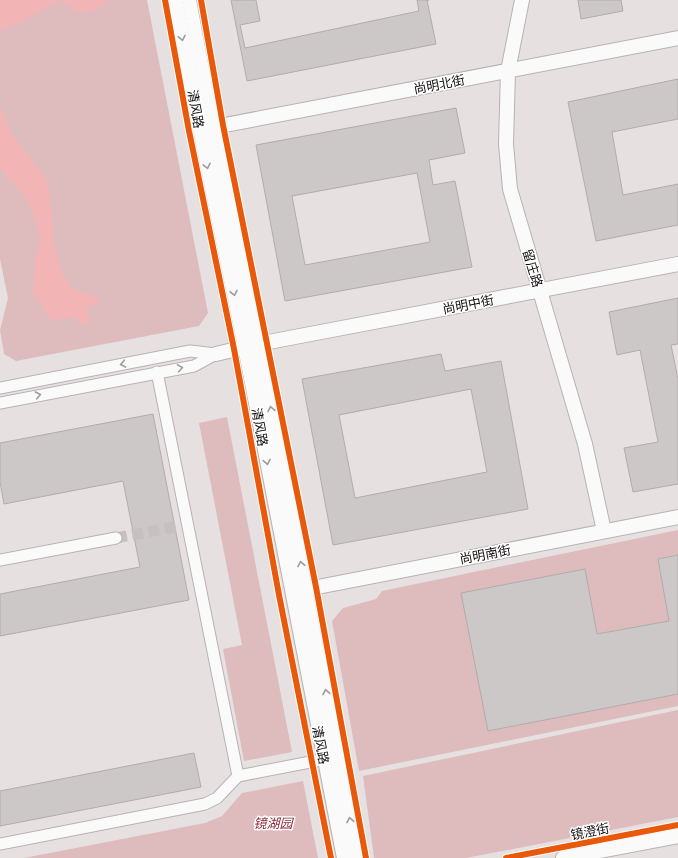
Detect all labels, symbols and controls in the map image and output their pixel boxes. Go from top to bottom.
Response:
one-way arrow [178,35,186,41]
street label: 尚明北街 [412,70,467,100]
street label: 清风路 [182,88,208,130]
one-way arrow [203,163,211,169]
street label: 留庄路 [517,247,547,290]
one-way arrow [229,290,237,296]
street label: 尚明中街 [441,290,496,320]
one-way arrow [119,359,126,367]
one-way arrow [177,364,183,373]
one-way arrow [35,392,41,400]
street label: 清风路 [246,406,272,448]
one-way arrow [267,406,276,412]
one-way arrow [262,459,271,465]
street label: 尚明南街 [458,540,513,570]
one-way arrow [297,561,305,568]
one-way arrow [322,689,330,695]
street label: 清风路 [306,724,334,766]
park label: 镜湖园 [253,814,294,834]
one-way arrow [346,817,355,823]
street label: 镜澄街 [569,818,611,846]

